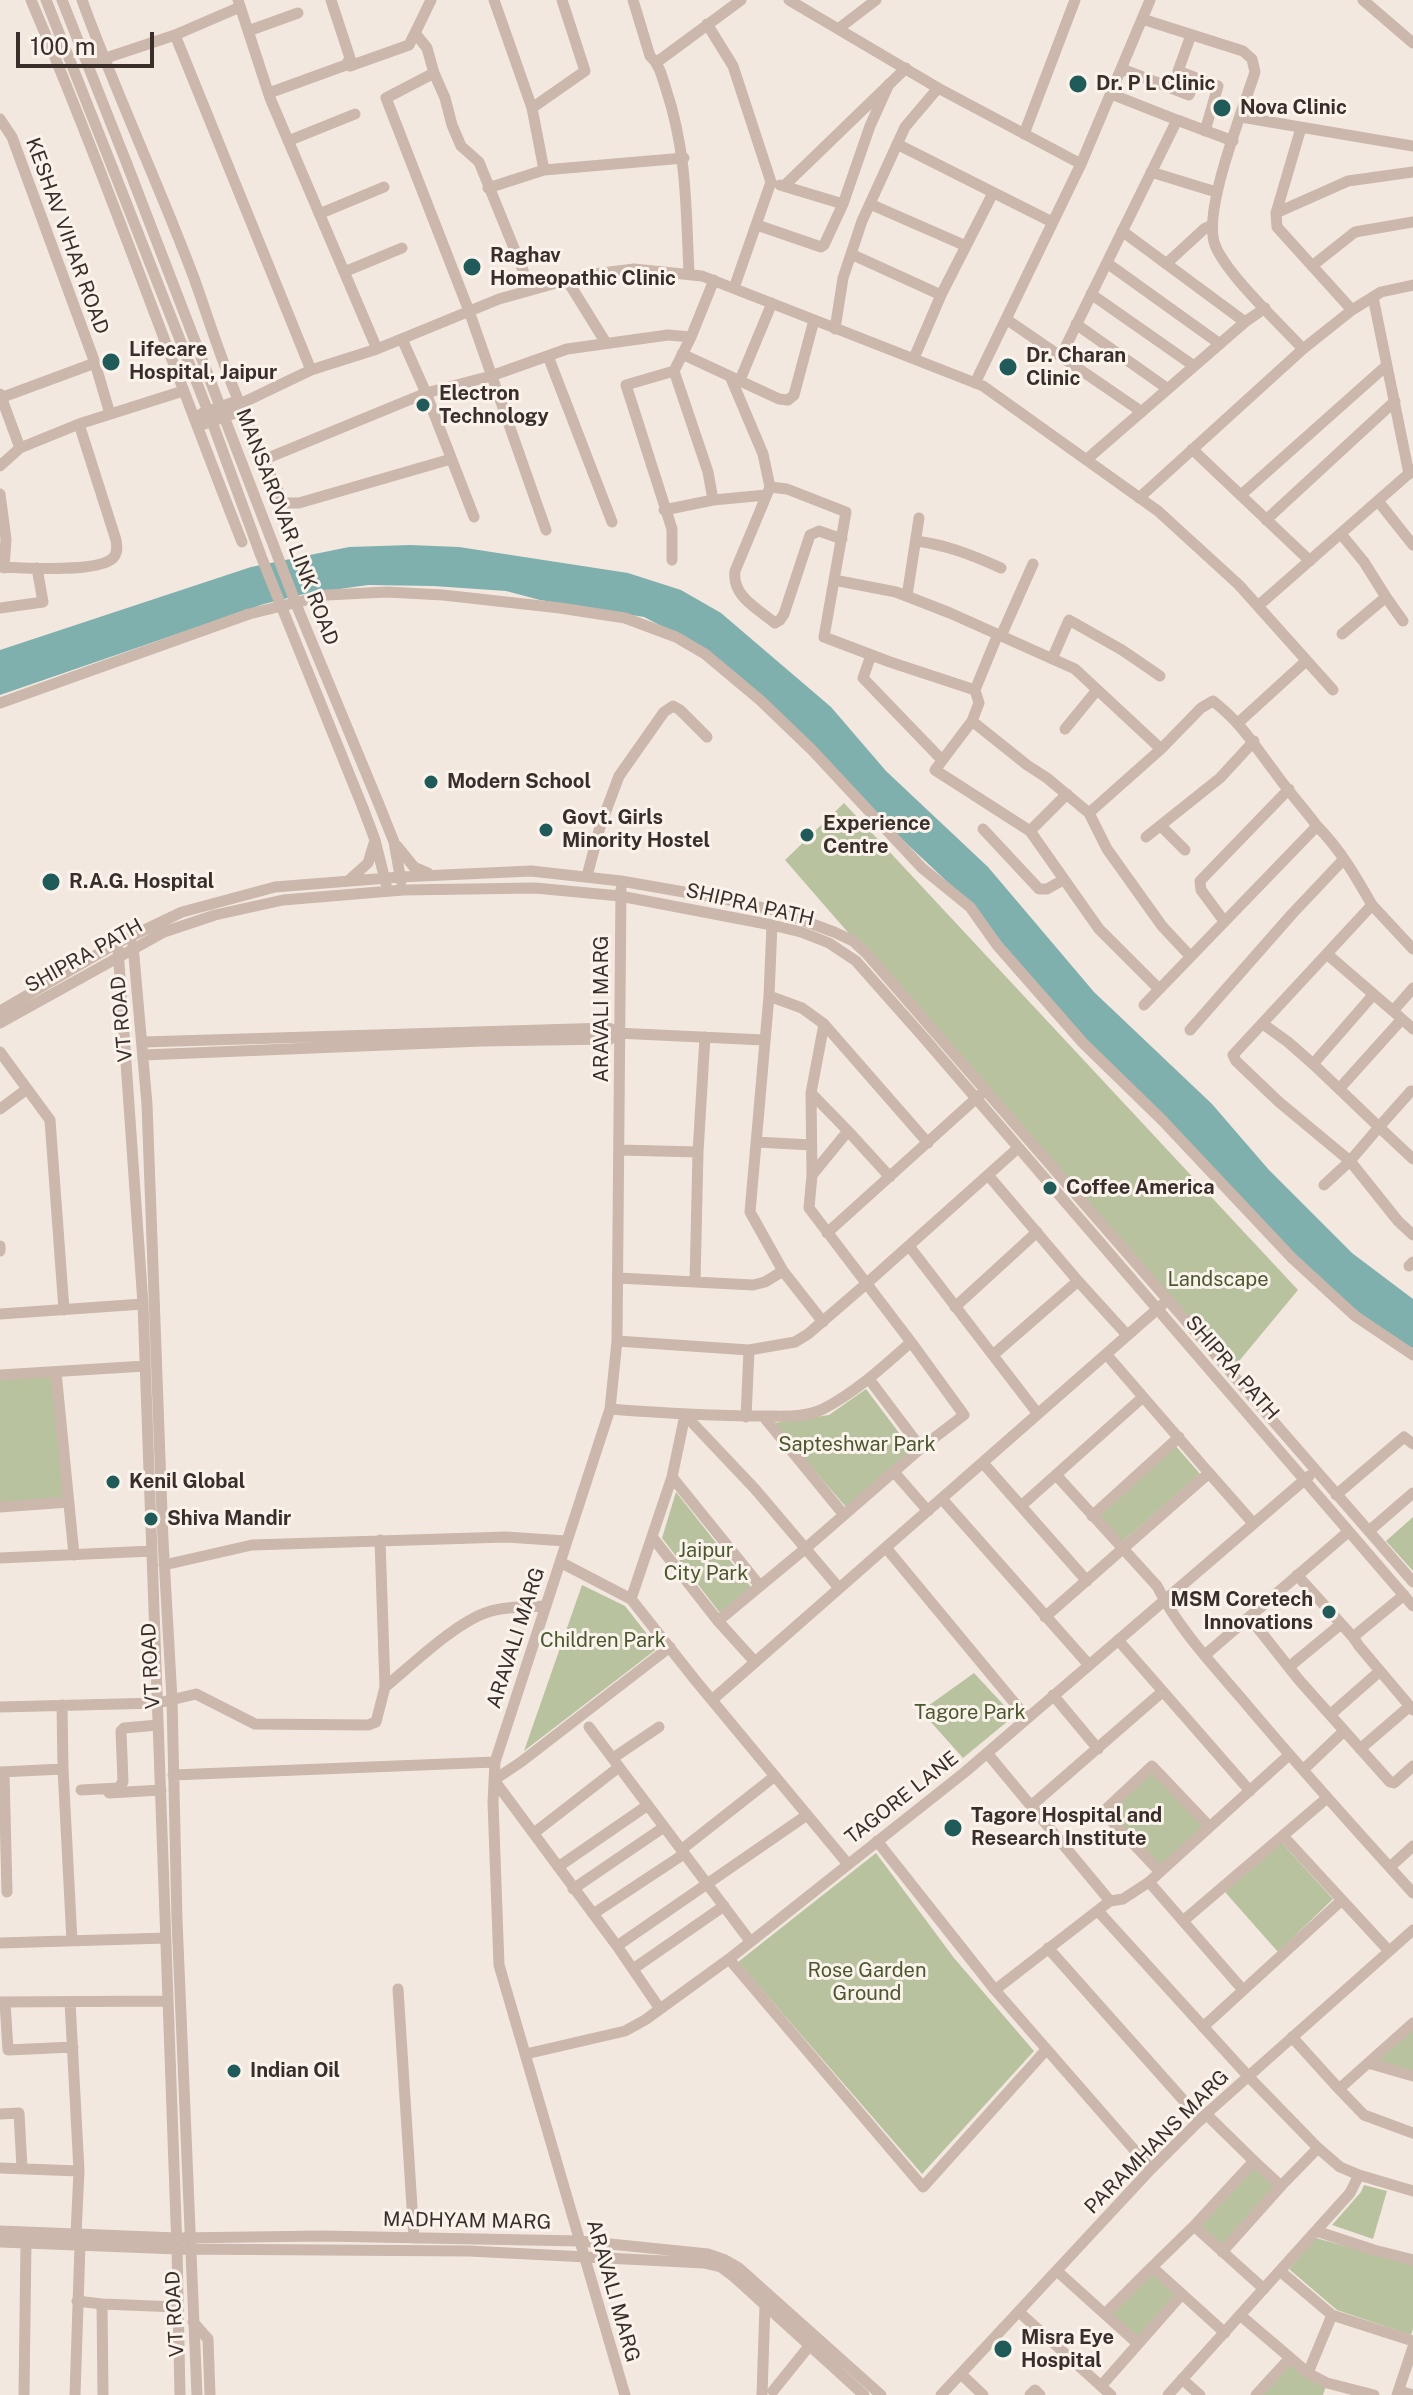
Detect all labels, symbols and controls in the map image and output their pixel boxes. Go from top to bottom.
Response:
scale bar [20,16,158,66]
text: 100 m [30,32,96,60]
place label: Dr. P L Clinic [1096,72,1215,96]
marker: Dr. P L Clinic [1067,73,1089,95]
place label: Nova Clinic [1240,96,1347,120]
marker: Nova Clinic [1211,97,1233,119]
street label: KESHAV VIHAR ROAD [20,134,114,338]
place label: Raghav Homeopathic Clinic [490,244,676,291]
marker: Raghav Homeopathic Clinic [461,256,483,278]
place label: Lifecare Hospital, Jaipur [129,338,277,385]
place label: Dr. Charan Clinic [1026,344,1126,391]
marker: Lifecare Hospital, Jaipur [100,351,122,373]
marker: Dr. Charan Clinic [997,356,1019,378]
place label: Electron Technology [439,382,549,429]
marker: Electron Technology [414,396,432,414]
street label: MANSAROVAR LINK ROAD [231,405,343,649]
place label: Modern School [447,770,591,794]
marker: Modern School [422,773,440,791]
place label: Govt. Girls Minority Hostel [562,806,710,853]
place label: Experience Centre [823,812,930,859]
marker: Govt. Girls Minority Hostel [537,821,555,839]
marker: Experience Centre [798,826,816,844]
place label: R.A.G. Hospital [69,870,214,894]
marker: R.A.G. Hospital [40,871,62,893]
street label: SHIPRA PATH [684,879,816,931]
street label: SHIPRA PATH [21,914,147,998]
street label: ARAVALI MARG [590,935,614,1083]
street label: VT ROAD [106,975,138,1063]
place label: Coffee America [1066,1176,1215,1200]
marker: Coffee America [1041,1179,1059,1197]
park label: Landscape [1168,1268,1268,1292]
street label: SHIPRA PATH [1180,1311,1284,1425]
park label: Sapteshwar Park [778,1433,936,1457]
place label: Kenil Global [129,1470,245,1494]
marker: Kenil Global [104,1473,122,1491]
place label: Shiva Mandir [167,1507,291,1531]
marker: Shiva Mandir [142,1510,160,1528]
park label: Jaipur City Park [664,1539,748,1586]
street label: ARAVALI MARG [482,1564,550,1712]
place label: MSM Coretech Innovations [1170,1588,1313,1635]
marker: MSM Coretech Innovations [1320,1603,1338,1621]
street label: VT ROAD [137,1622,165,1710]
park label: Children Park [540,1629,666,1653]
park label: Tagore Park [914,1701,1026,1725]
street label: TAGORE LANE [841,1746,963,1850]
place label: Tagore Hospital and Research Institute [971,1804,1162,1851]
marker: Tagore Hospital and Research Institute [942,1817,964,1839]
park label: Rose Garden Ground [808,1959,926,2006]
place label: Indian Oil [250,2059,340,2083]
marker: Indian Oil [225,2062,243,2080]
street label: PARAMHANS MARG [1080,2065,1234,2219]
street label: MADHYAM MARG [383,2208,551,2234]
street label: ARAVALI MARG [581,2217,645,2365]
street label: VT ROAD [161,2270,189,2358]
place label: Misra Eye Hospital [1021,2326,1114,2373]
marker: Misra Eye Hospital [992,2338,1014,2360]

